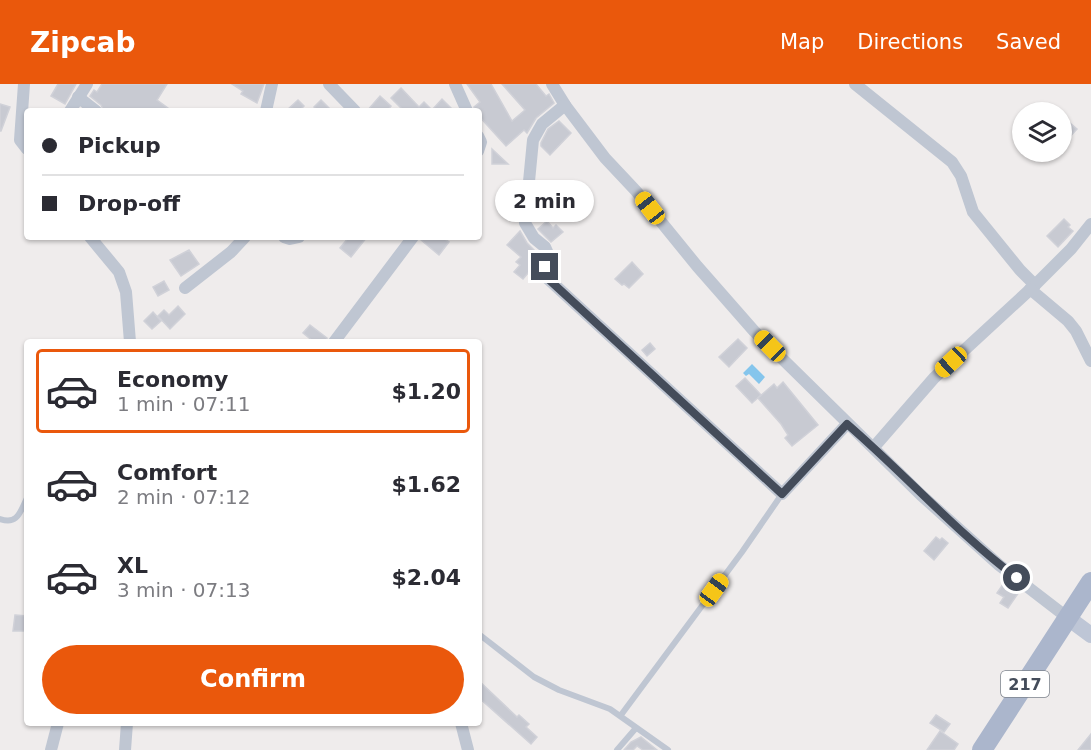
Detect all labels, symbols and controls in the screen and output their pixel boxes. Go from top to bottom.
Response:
text: Zipcab [30,26,135,59]
text: Map [780,30,824,54]
text: Directions [857,30,963,54]
text: Saved [996,30,1061,54]
map controls [1012,102,1072,162]
button: layers [1012,102,1072,162]
text: Pickup [78,133,161,158]
callout: 2 min [496,180,594,222]
car [632,188,668,228]
text: 2 min [513,189,576,213]
text: Drop-off [78,191,180,216]
route end [531,253,558,280]
car [751,327,789,365]
car [932,343,970,381]
icon: car [45,364,99,418]
text: Economy [117,367,228,392]
text: $1.20 [391,379,461,404]
text: 1 min · 07:11 [117,392,251,416]
icon: car [45,457,99,511]
text: Comfort [117,460,217,485]
text: $1.62 [391,472,461,497]
text: 2 min · 07:12 [117,485,251,509]
icon: car [45,550,99,604]
text: XL [117,553,148,578]
route start [1003,564,1030,591]
text: $2.04 [391,565,461,590]
car [696,570,732,610]
text: 3 min · 07:13 [117,578,251,602]
button: Confirm [42,645,464,714]
road number: 217 [1001,671,1049,697]

